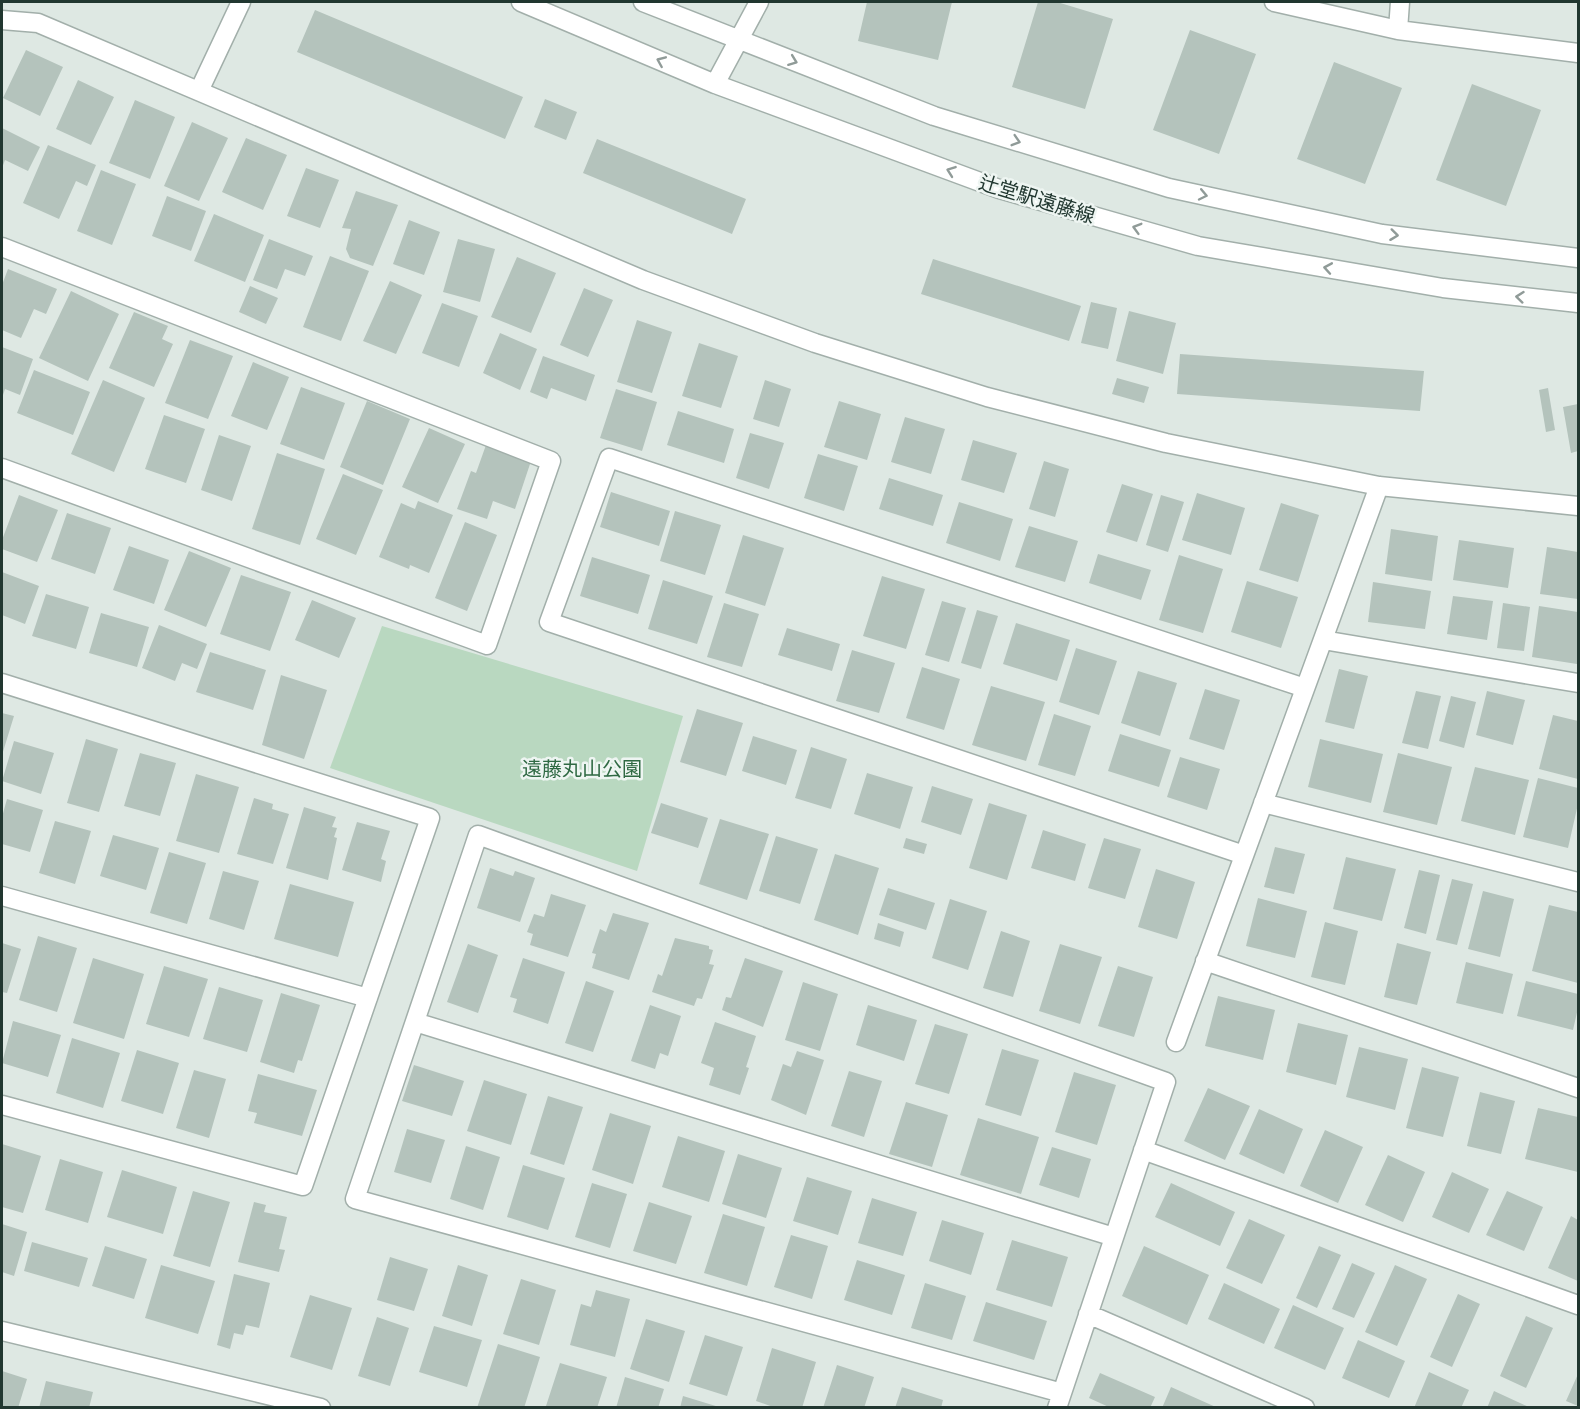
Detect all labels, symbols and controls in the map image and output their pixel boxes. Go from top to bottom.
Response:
one-way arrow [787,54,798,66]
one-way arrow [656,56,667,68]
one-way arrow [1010,134,1021,146]
one-way arrow [946,166,956,179]
street label: 辻堂駅遠藤線 [976,170,1098,228]
one-way arrow [1198,188,1208,201]
one-way arrow [1132,223,1142,236]
one-way arrow [1389,228,1398,241]
one-way arrow [1323,262,1333,275]
one-way arrow [1516,291,1525,303]
park label: 遠藤丸山公園 [522,757,642,781]

